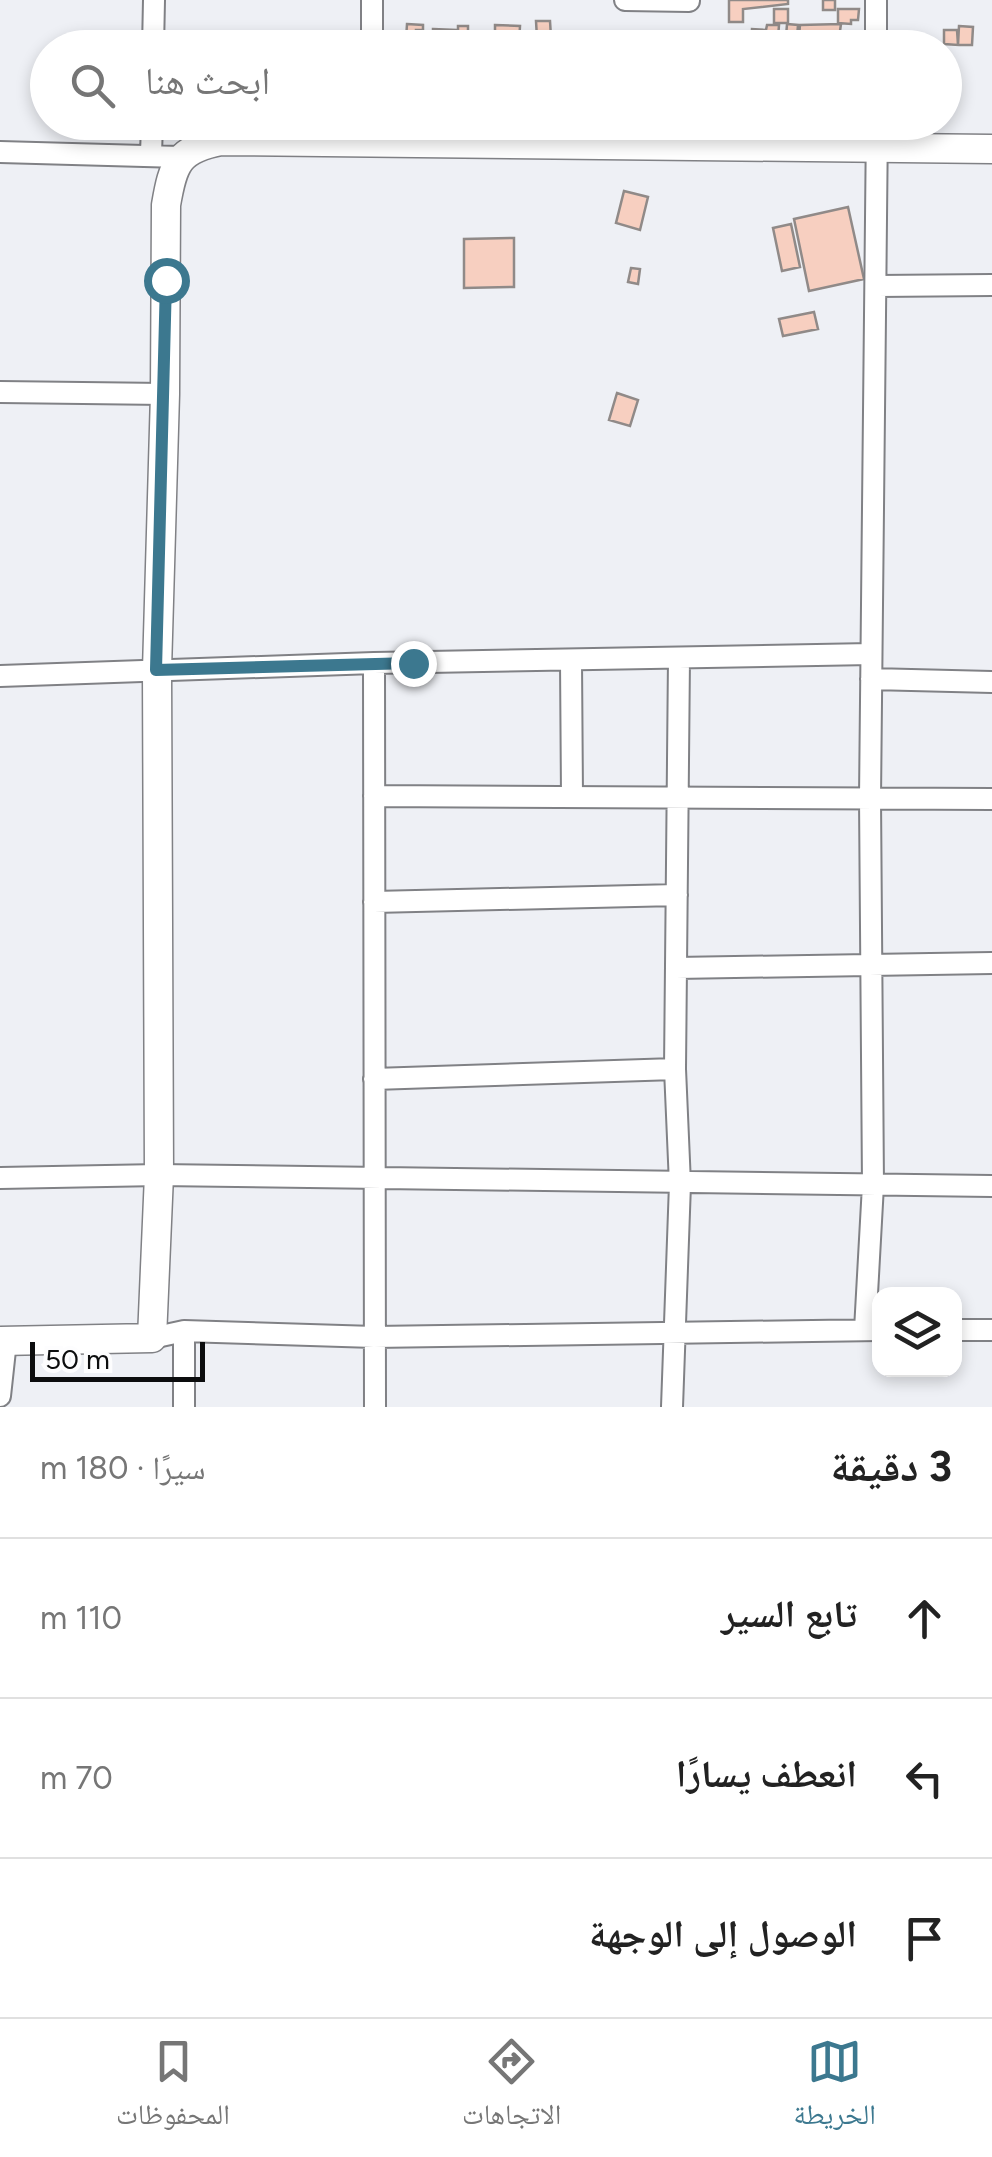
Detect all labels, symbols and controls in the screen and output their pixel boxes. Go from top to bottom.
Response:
search box [30,30,962,140]
icon: search [65,58,120,113]
text: ابحث هنا [145,58,270,104]
route start [144,258,190,304]
route end [391,641,437,687]
map controls [872,1287,962,1377]
button: layers [872,1287,962,1377]
scale bar [30,1337,205,1382]
text: 50 m [45,1342,110,1376]
text: 3 دقيقة [830,1441,952,1492]
text: سيرًا · 180 m [40,1449,206,1487]
text: تابع السير [721,1591,857,1637]
icon: ahead [897,1591,952,1646]
text: 110 m [40,1599,122,1637]
text: انعطف يسارًا [676,1751,857,1797]
icon: left [897,1751,952,1806]
text: 70 m [40,1759,113,1797]
text: الوصول إلى الوجهة [589,1911,857,1957]
icon: arrive [897,1911,952,1966]
tab: المحفوظات [116,2034,230,2142]
tab: الاتجاهات [462,2034,561,2142]
tab: الخريطة [794,2034,876,2142]

